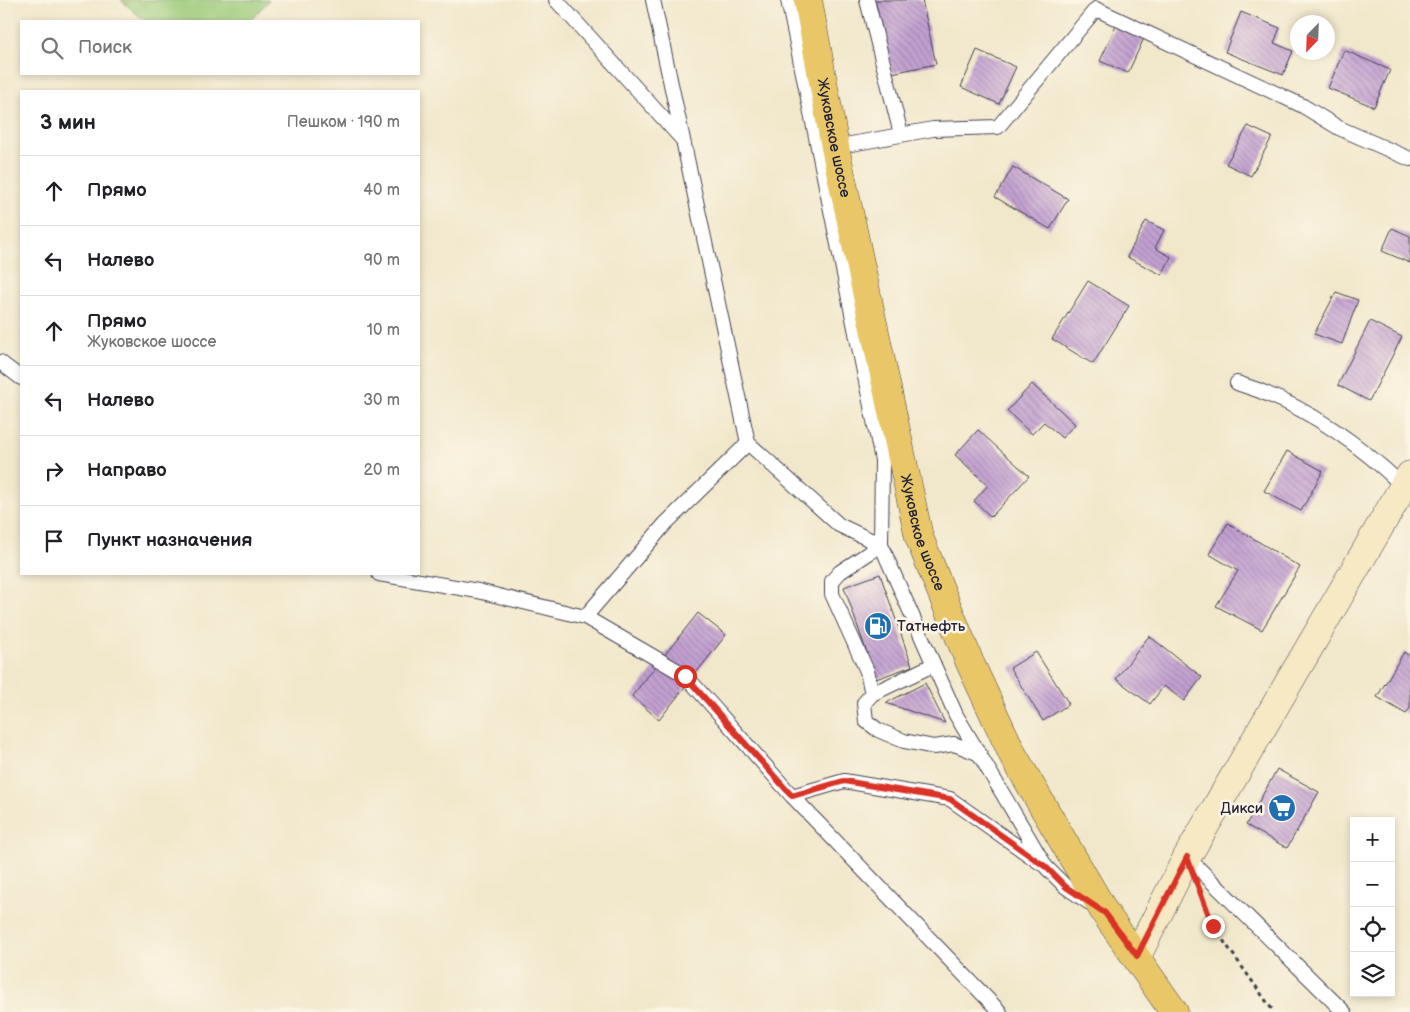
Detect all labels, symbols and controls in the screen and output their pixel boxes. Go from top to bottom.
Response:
north arrow [1290,15,1335,60]
search box [20,20,420,75]
icon: search [38,34,66,62]
text: Поиск [78,36,132,59]
street label: Жуковское шоссе [812,76,855,199]
text: 3 мин [40,110,96,135]
text: Пешком · 190 m [287,113,400,132]
icon: ahead [40,177,68,205]
text: Прямо [87,179,147,202]
text: 40 m [363,181,400,200]
icon: left [40,247,68,275]
text: Налево [87,249,154,272]
text: 90 m [364,251,400,270]
text: Прямо [87,310,147,333]
icon: ahead [40,317,68,345]
text: 10 m [367,321,400,340]
text: Жуковское шоссе [87,333,216,352]
icon: left [40,387,68,415]
text: Налево [87,389,154,412]
text: 30 m [363,391,400,410]
icon: right [40,457,68,485]
text: Направо [87,459,167,482]
text: 20 m [364,461,400,480]
street label: Жуковское шоссе [896,472,949,594]
icon: arrive [40,527,68,555]
text: Пункт назначения [87,529,252,552]
fuel station icon: Татнефть [863,611,893,641]
place label: Татнефть [897,617,966,636]
route start [674,665,697,688]
supermarket icon: Дикси [1267,793,1297,823]
place label: Дикси [1221,799,1263,818]
map controls [1350,817,1395,997]
button: + [1350,817,1395,862]
button: − [1350,862,1395,907]
button: locate [1350,907,1395,952]
route end [1202,915,1225,938]
button: layers [1350,952,1395,997]

